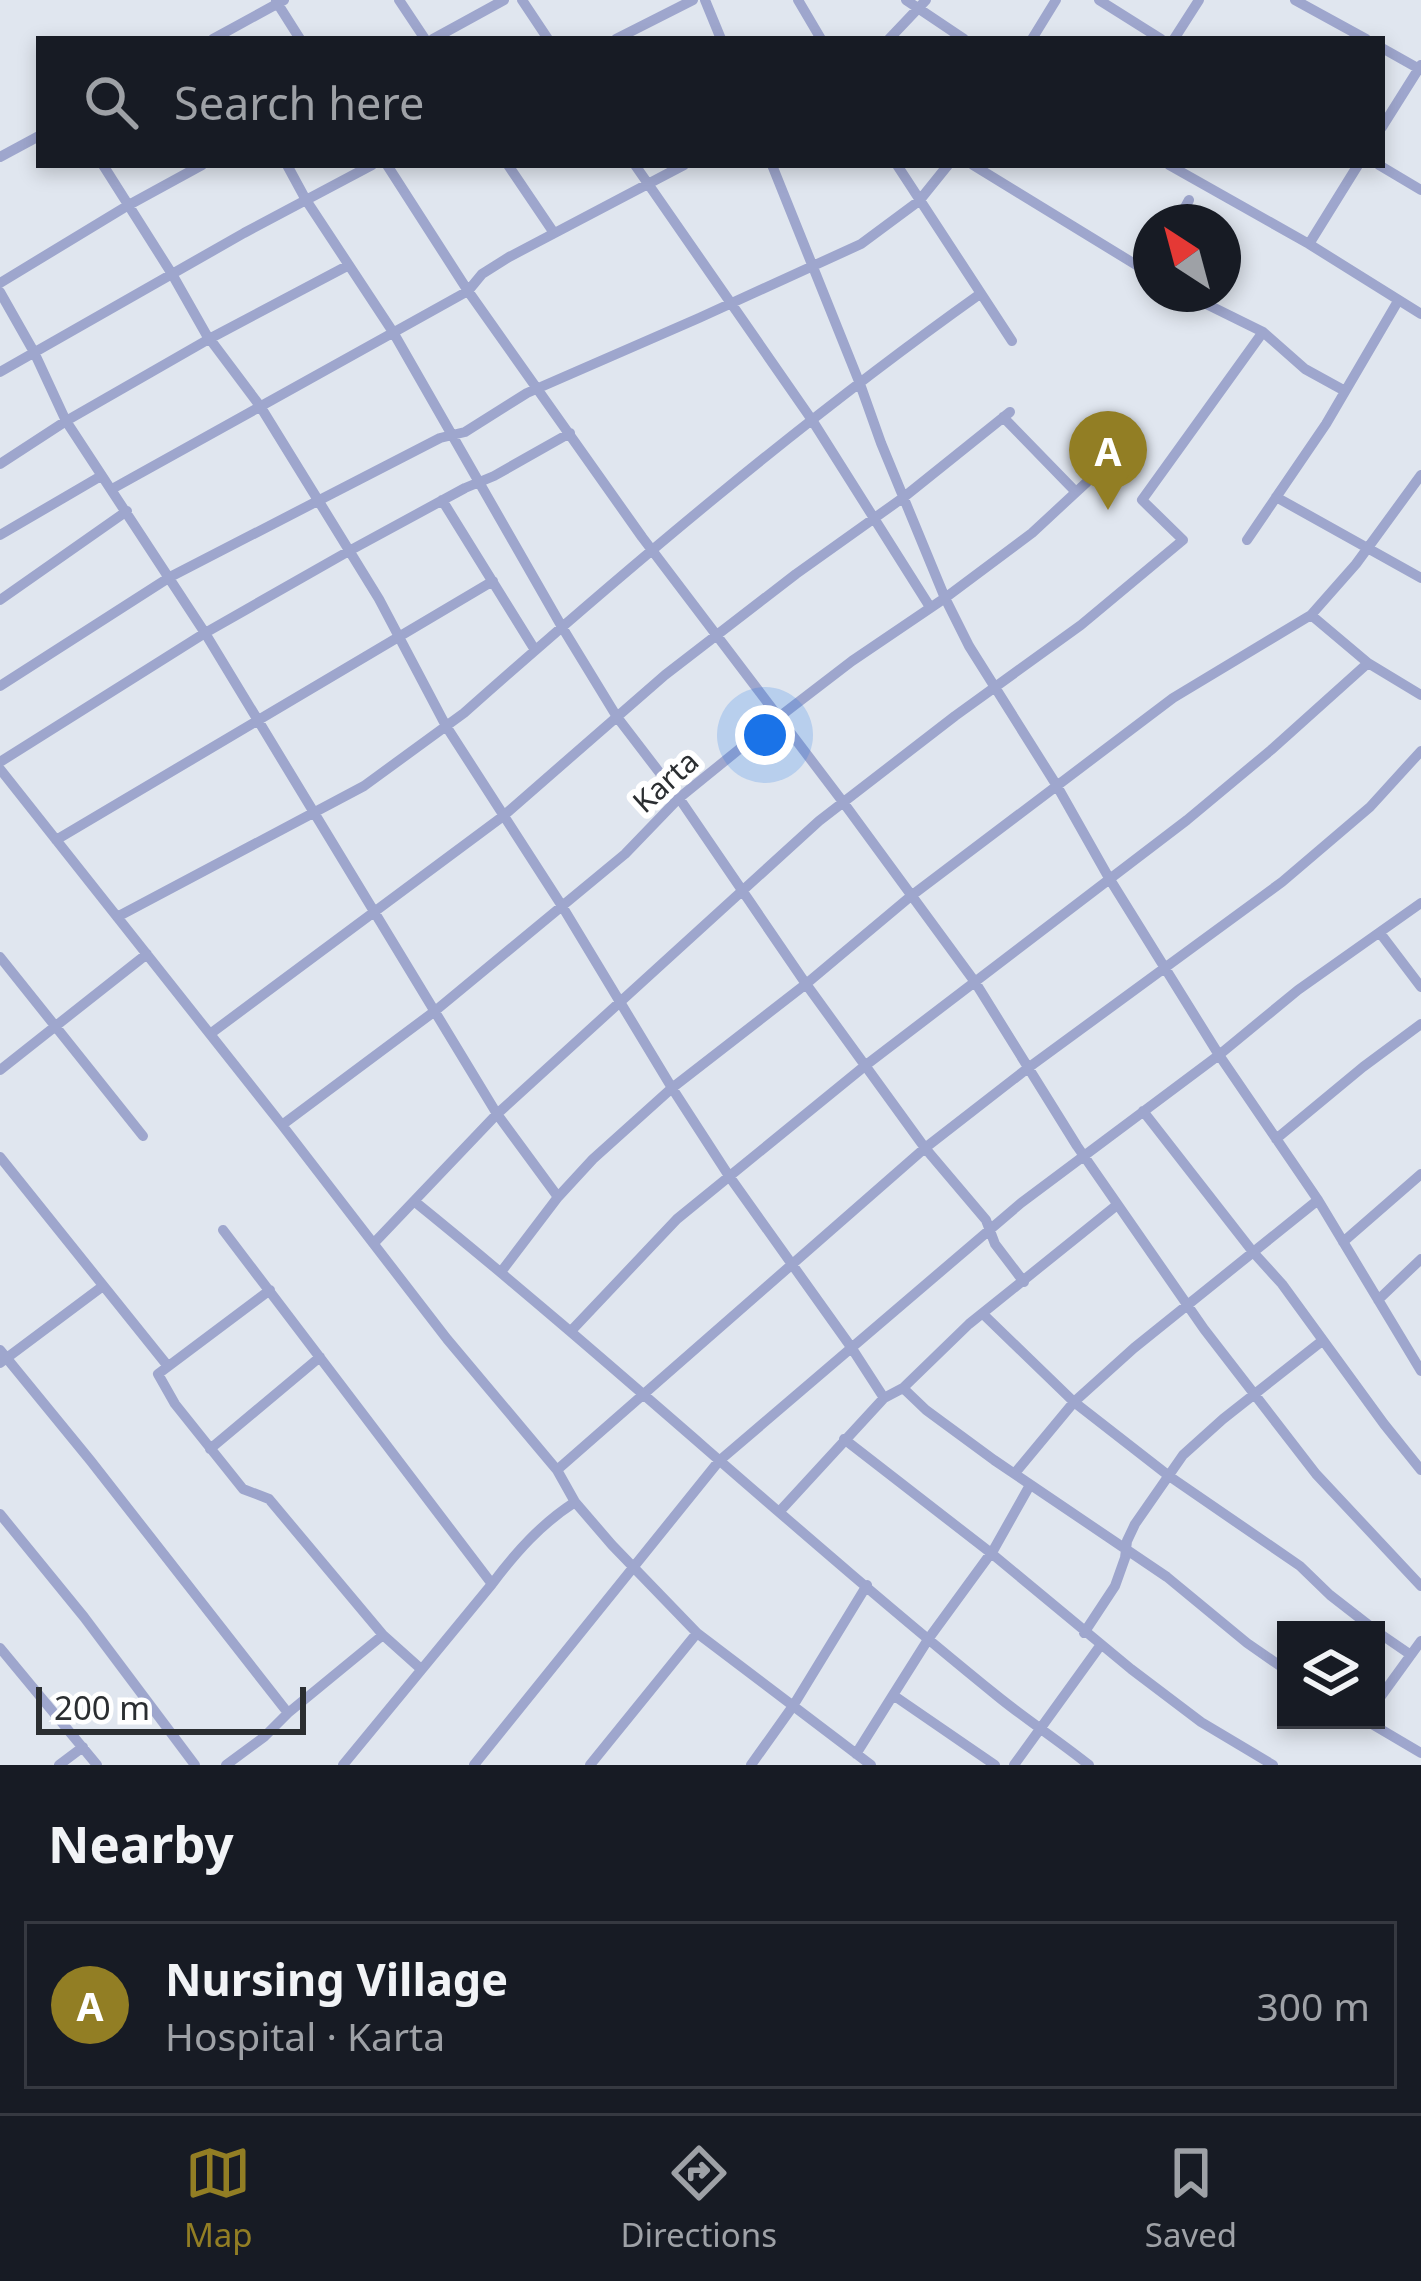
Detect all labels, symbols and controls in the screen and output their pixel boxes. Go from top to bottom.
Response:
search box [36,36,1385,168]
icon: search [78,69,144,135]
text: Search here [174,72,424,133]
north arrow [1133,204,1241,312]
pin: A [1069,411,1147,510]
your location [735,705,795,765]
street label: Karta [623,740,707,821]
map controls [1277,1621,1385,1729]
button: layers [1277,1621,1385,1729]
scale bar [36,1681,306,1734]
text: 200 m [54,1685,150,1730]
text: Nearby [48,1808,234,1878]
text: Nursing Village [165,1948,508,2009]
text: A [77,1979,104,2032]
text: 300 m [1256,1979,1370,2032]
text: Hospital · Karta [165,2009,445,2062]
tab: Map [184,2140,253,2257]
tab: Directions [620,2140,777,2257]
tab: Saved [1145,2140,1237,2257]

